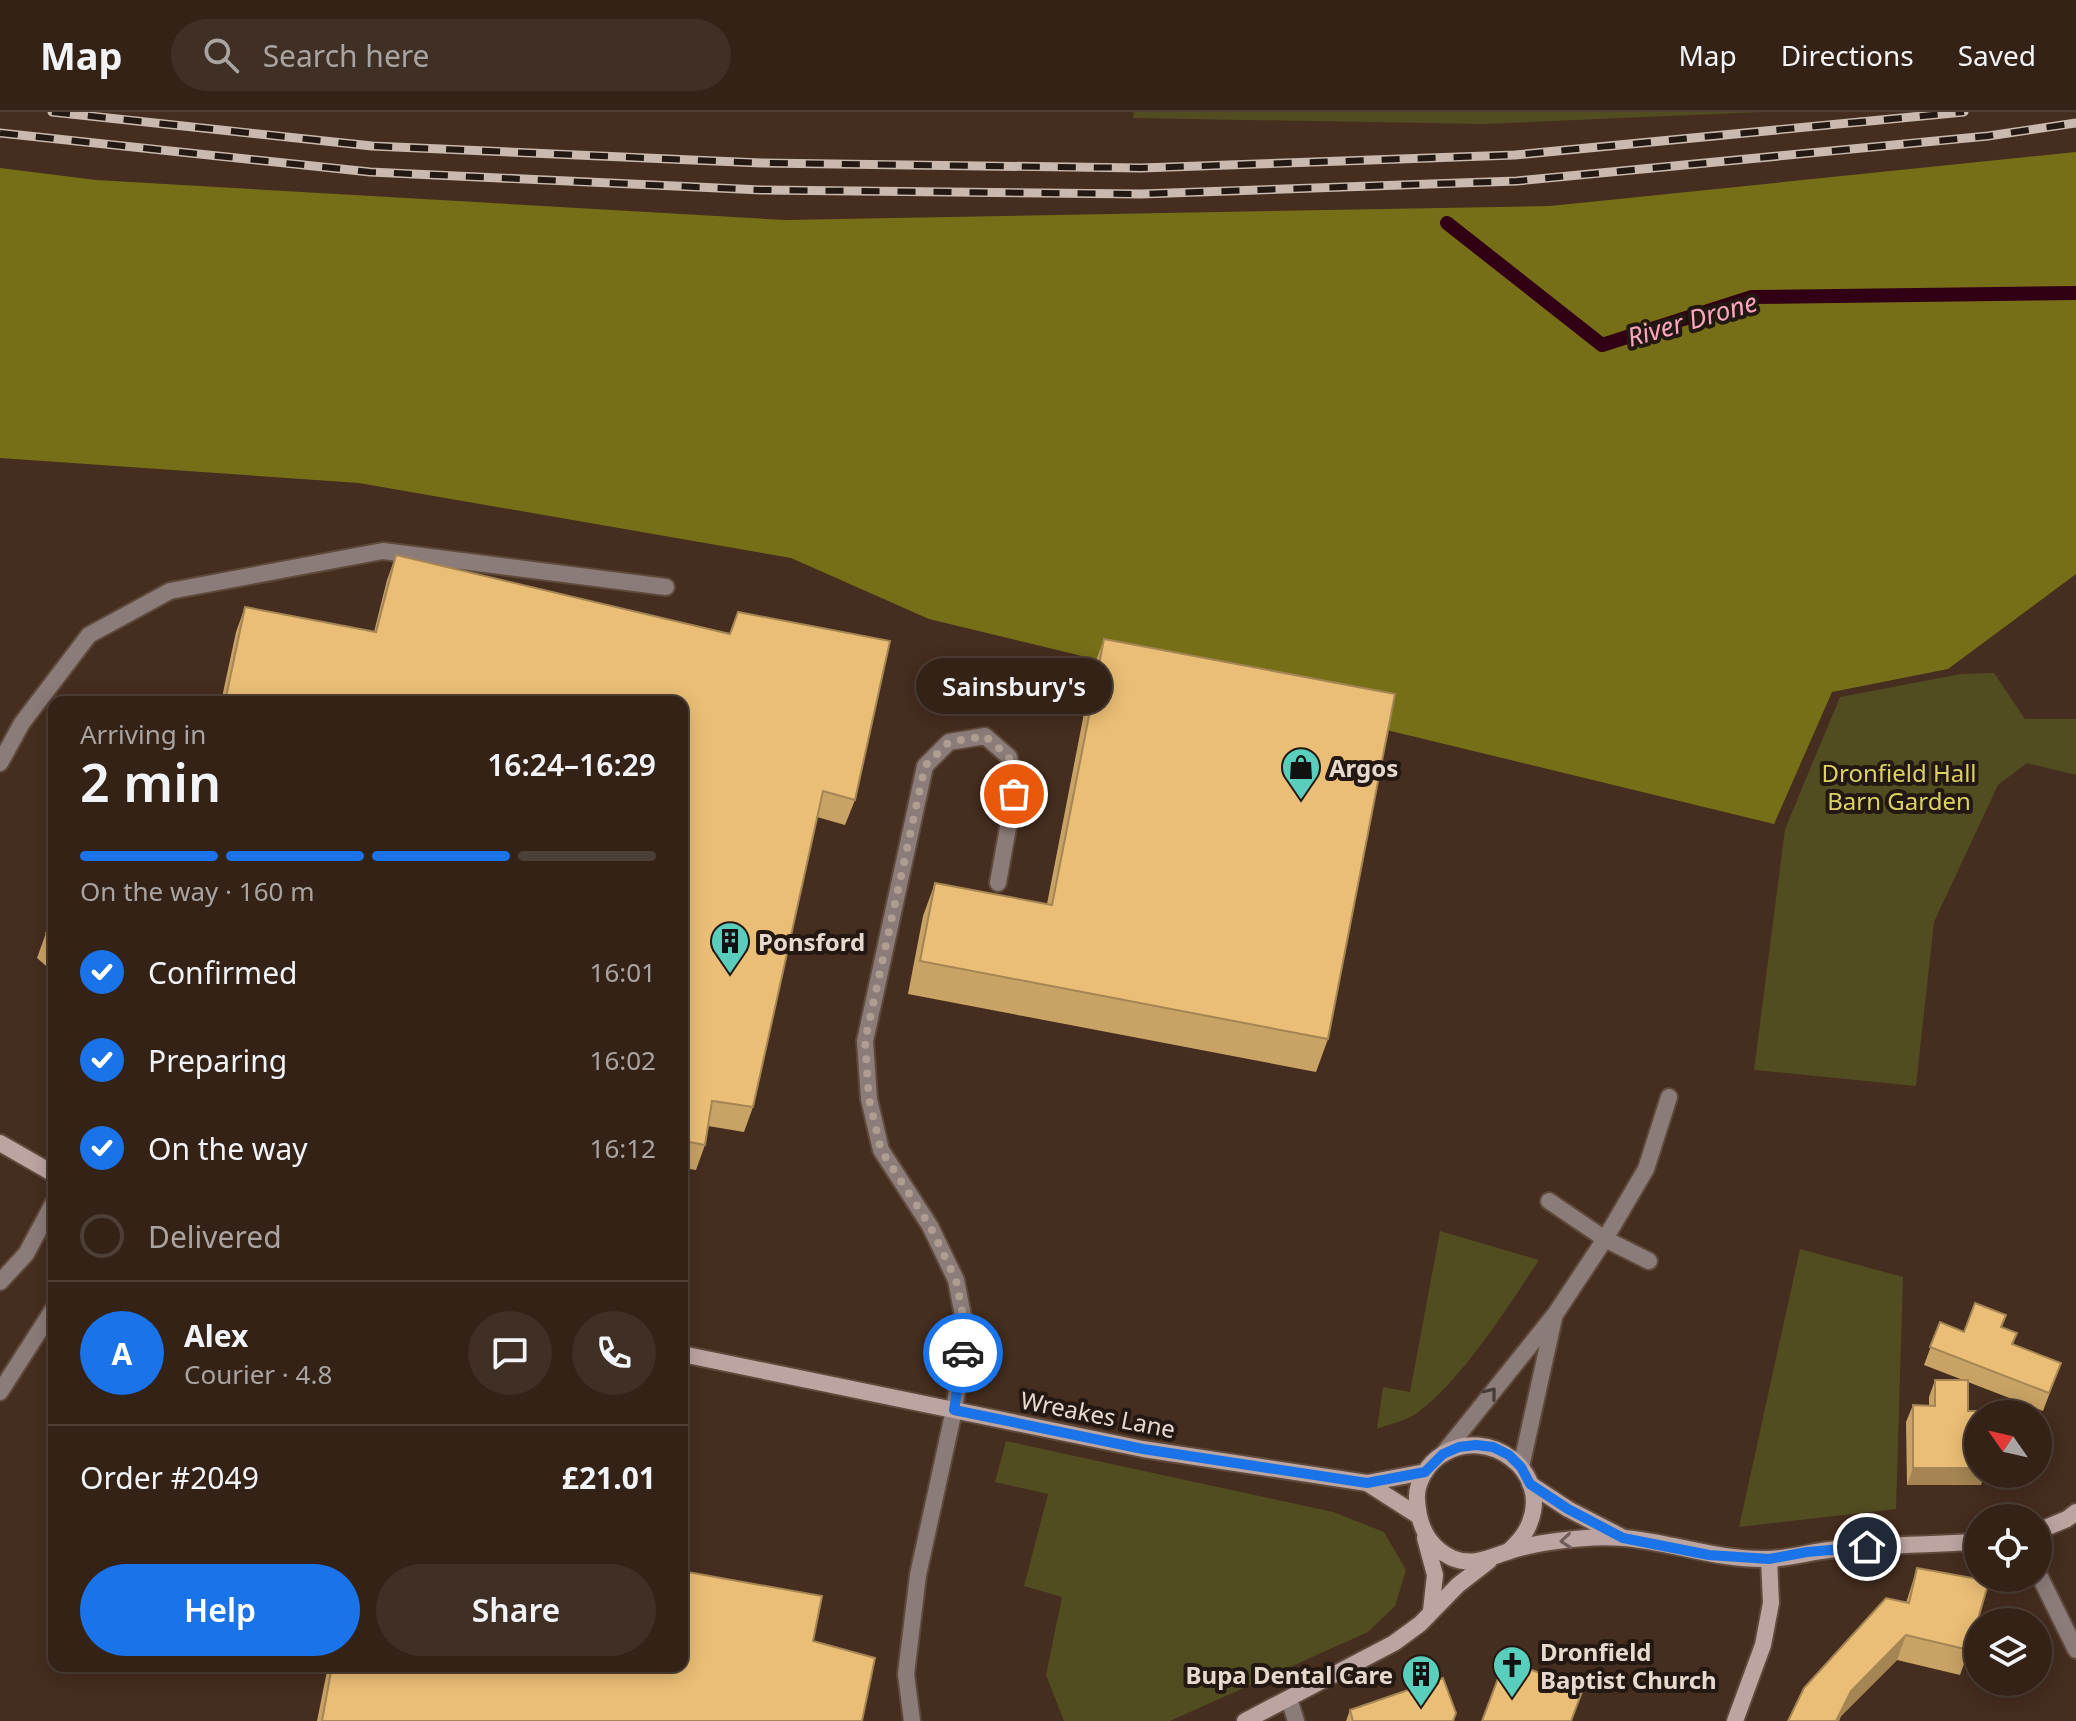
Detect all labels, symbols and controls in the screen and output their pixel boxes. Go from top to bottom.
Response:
search box [171,19,731,91]
text: Map [40,29,123,81]
icon: search [199,33,243,77]
text: Search here [263,35,430,76]
text: Map [1678,36,1737,74]
text: Directions [1781,36,1914,74]
text: Saved [1958,36,2036,74]
water label: River Drone [1623,283,1761,355]
callout: Sainsbury's [916,658,1112,714]
text: Sainsbury's [942,668,1086,704]
text: Arriving in [80,716,206,752]
text: 16:24–16:29 [487,744,656,785]
text: 2 min [80,746,221,817]
shop icon: Argos [1280,746,1322,801]
place label: Argos [1329,751,1398,784]
park label: Dronfield Hall Barn Garden [1821,756,1977,817]
pin [980,760,1048,828]
icon: bag [992,772,1036,816]
text: On the way · 160 m [80,873,314,909]
building icon: Ponsford [709,920,751,975]
place label: Ponsford [758,925,865,958]
icon: check [80,950,124,994]
text: Confirmed [148,952,298,993]
text: 16:01 [590,954,656,990]
icon: check [80,1038,124,1082]
text: Preparing [148,1040,287,1081]
text: 16:02 [590,1042,656,1078]
icon: check [80,1126,124,1170]
text: On the way [148,1128,308,1169]
text: 16:12 [590,1130,656,1166]
text: Delivered [148,1216,282,1257]
button: chat [468,1311,552,1395]
button: phone [572,1311,656,1395]
courier [923,1313,1003,1393]
text: Alex [184,1315,248,1356]
icon: car [941,1331,985,1375]
text: A [112,1333,132,1374]
text: Courier · 4.8 [184,1356,332,1392]
street label: Wreakes Lane [1018,1383,1178,1445]
one-way arrow [1482,1387,1496,1402]
north arrow [1964,1400,2052,1488]
map controls [1964,1400,2052,1696]
text: Order #2049 [80,1457,259,1498]
text: £21.01 [562,1457,656,1498]
button: locate [1964,1504,2052,1592]
pin [1833,1513,1901,1581]
icon: home [1845,1525,1889,1569]
one-way arrow [1559,1532,1572,1549]
button: Help [80,1564,360,1656]
button: Share [376,1564,656,1656]
button: layers [1964,1608,2052,1696]
place label: Dronfield Baptist Church [1540,1635,1717,1696]
church icon: Dronfield Baptist Church [1491,1644,1533,1699]
building icon: Bupa Dental Care [1400,1653,1442,1708]
place label: Bupa Dental Care [1186,1658,1393,1691]

